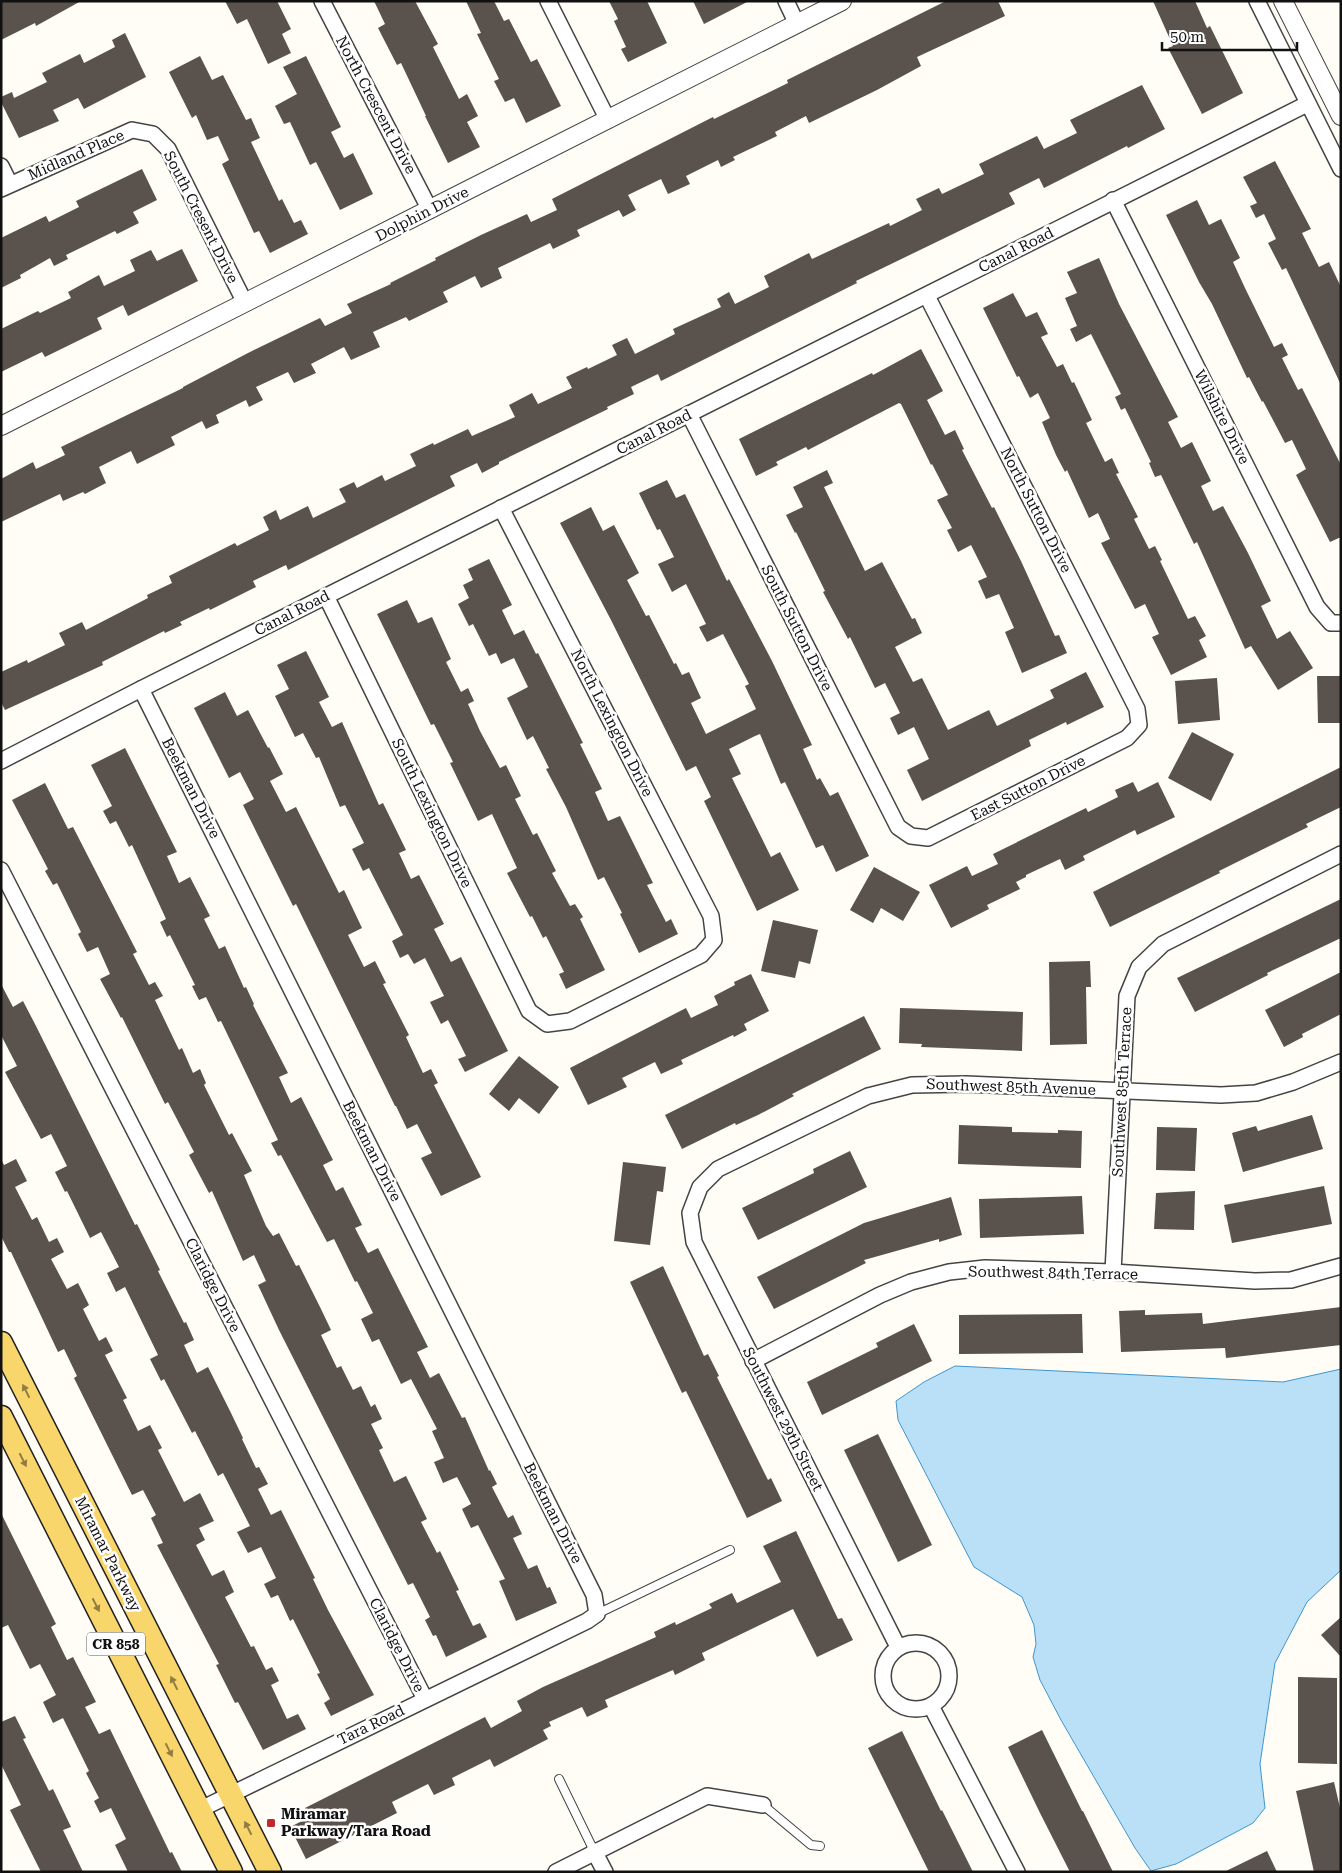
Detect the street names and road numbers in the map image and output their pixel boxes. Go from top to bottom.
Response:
street label: North Crescent Drive [332,33,420,177]
street label: Midland Place [25,126,127,184]
street label: South Cresent Drive [160,148,242,286]
street label: Dolphin Drive [372,183,472,245]
street label: Canal Road [975,223,1057,277]
street label: Wilshire Drive [1191,367,1253,467]
street label: Canal Road [613,405,695,459]
street label: North Sutton Drive [997,444,1075,576]
street label: South Sutton Drive [757,562,837,694]
street label: Canal Road [251,586,333,640]
street label: North Lexington Drive [567,646,657,800]
street label: Beekman Drive [158,735,224,841]
street label: South Lexington Drive [388,735,476,891]
street label: East Sutton Drive [968,751,1088,825]
street label: Southwest 85th Terrace [1109,1007,1135,1177]
street label: Southwest 85th Avenue [926,1075,1096,1099]
street label: Beekman Drive [339,1098,405,1204]
street label: Claridge Drive [182,1235,244,1335]
street label: Southwest 84th Terrace [968,1263,1138,1283]
street label: Southwest 29th Street [739,1344,827,1494]
street label: Beekman Drive [520,1460,586,1566]
street label: Miramar Parkway [71,1493,145,1615]
street label: Claridge Drive [366,1595,428,1695]
road number: CR 858 [87,1632,145,1656]
street label: Tara Road [335,1701,408,1749]

